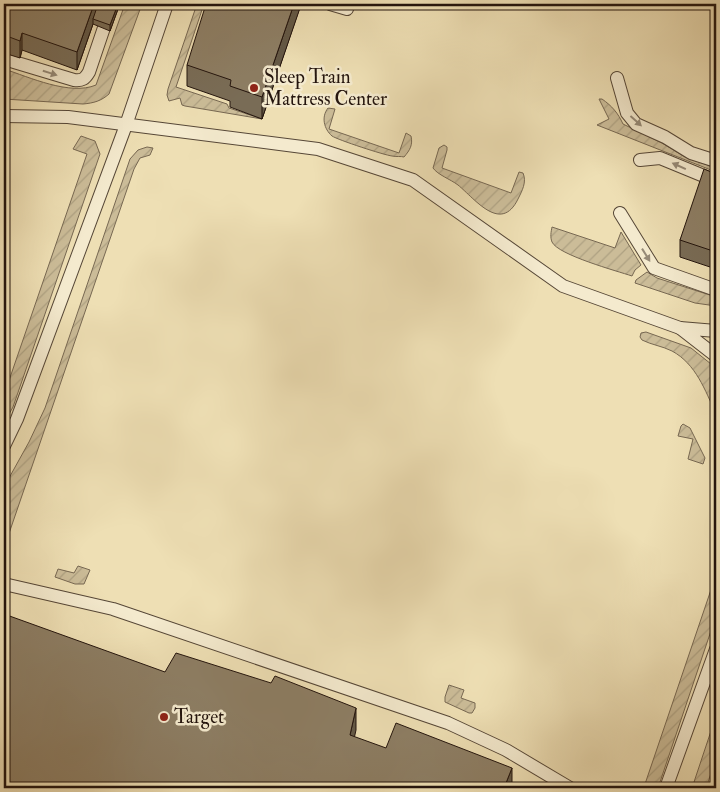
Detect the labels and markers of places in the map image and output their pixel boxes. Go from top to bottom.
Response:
place label: Sleep Train Mattress Center [264,65,387,111]
marker: Sleep Train Mattress Center [248,82,260,94]
place label: Target [174,705,224,729]
marker: Target [158,711,170,723]

